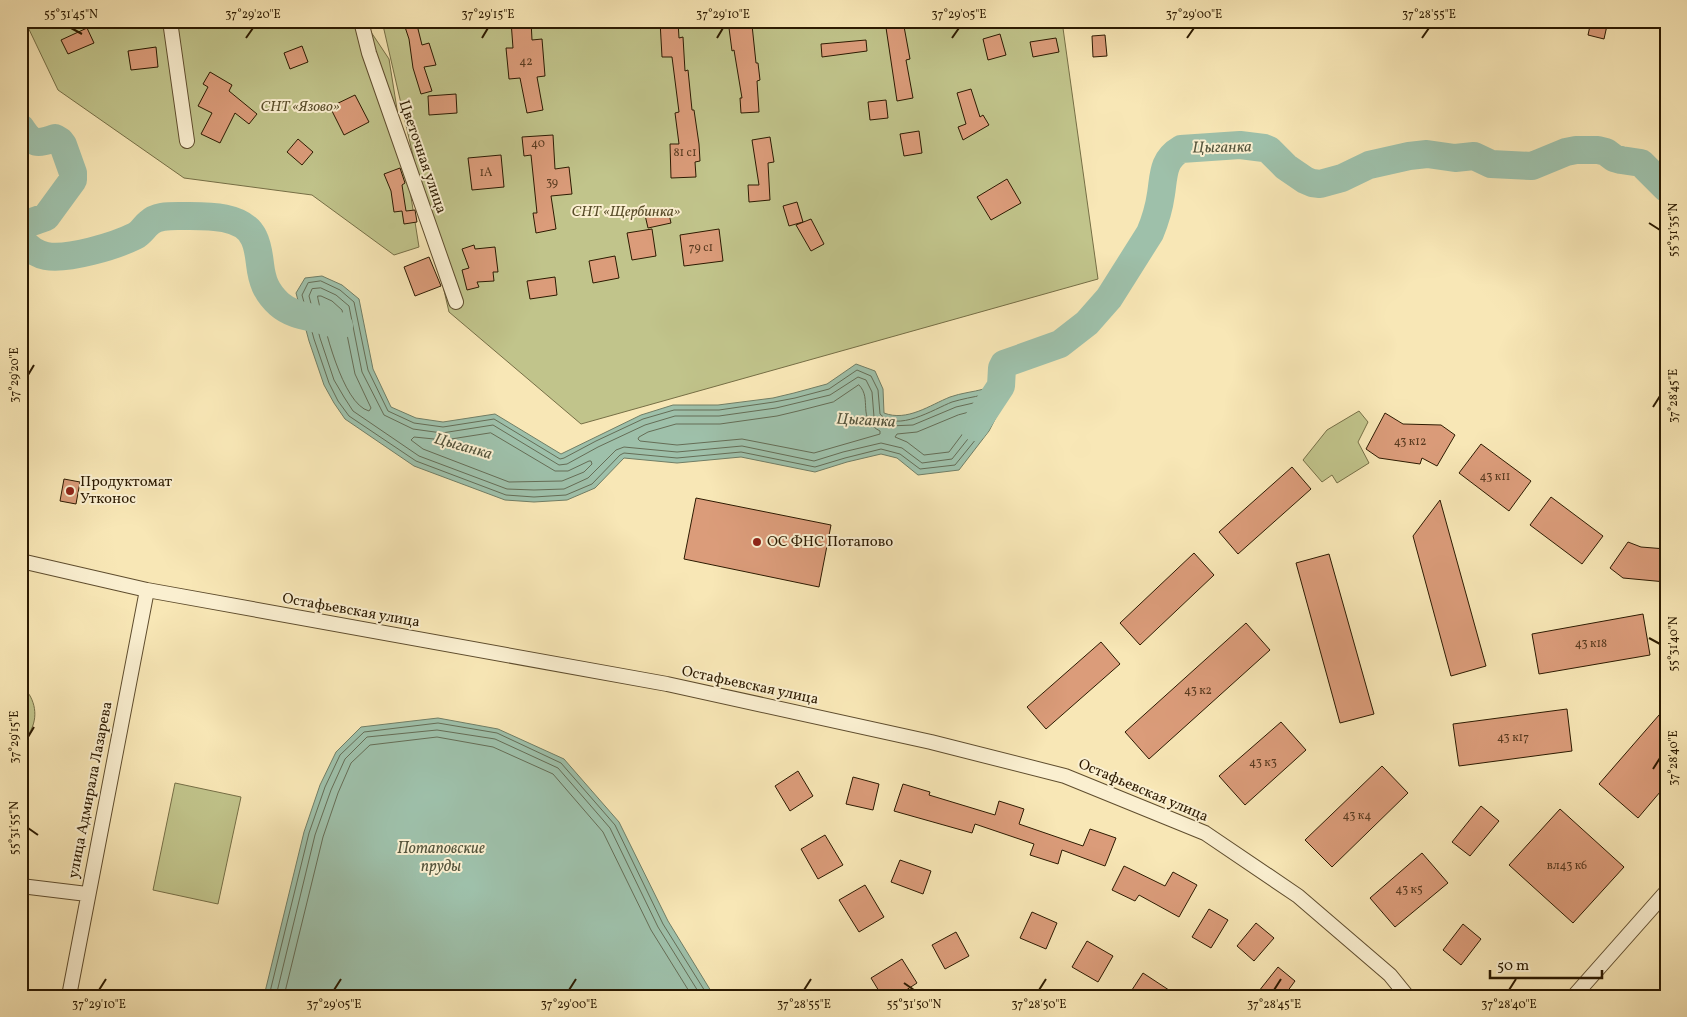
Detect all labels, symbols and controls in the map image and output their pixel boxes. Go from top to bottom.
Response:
text: 55°31'45"N [44,7,98,23]
text: 37°29'20"E [225,7,281,23]
text: 37°29'15"E [462,7,514,23]
text: 37°29'10"E [696,7,750,23]
text: 37°29'05"E [932,7,987,23]
text: 37°29'00"E [1166,7,1222,23]
text: 37°28'55"E [1402,7,1456,23]
house number: 42 [519,54,533,70]
park label: СНТ «Язово» [260,97,340,118]
street label: Цветочная улица [393,97,451,217]
house number: 40 [531,136,545,152]
water label: Цыганка [1192,136,1252,160]
house number: 81 с1 [673,145,697,161]
house number: 1А [479,165,493,181]
house number: 39 [546,175,558,191]
park label: СНТ «Щербинка» [572,202,681,223]
text: 55°31'35"N [1666,203,1682,257]
house number: 79 с1 [689,240,713,256]
text: 37°29'20"E [7,347,23,403]
text: 37°28'45"E [1666,369,1682,423]
water label: Цыганка [836,408,897,434]
water label: Цыганка [431,428,495,466]
house number: 43 к12 [1394,434,1426,450]
house number: 43 к11 [1480,469,1510,485]
place label: Продуктомат Утконос [80,472,172,510]
marker: Продуктомат Утконос [64,485,76,497]
place label: ОС ФНС Потапово [767,532,893,553]
marker: ОС ФНС Потапово [751,536,763,548]
street label: Остафьевская улица [280,589,422,633]
text: 55°31'40"N [1666,616,1682,672]
house number: 43 к18 [1575,636,1607,652]
street label: Остафьевская улица [680,661,820,711]
house number: 43 к2 [1184,683,1212,699]
street label: улица Адмирала Лазарева [64,700,118,880]
text: 37°29'15"E [7,711,23,763]
house number: 43 к17 [1497,730,1529,746]
text: 37°28'40"E [1666,730,1682,786]
street label: Остафьевская улица [1075,754,1211,828]
house number: 43 к3 [1249,755,1277,771]
text: 55°31'55"N [7,801,23,855]
house number: 43 к4 [1343,808,1371,824]
water label: Потаповские пруды [397,838,485,878]
house number: вл43 к6 [1547,858,1587,874]
house number: 43 к5 [1395,882,1423,898]
scale bar [1490,947,1602,979]
text: 50 m [1497,956,1529,977]
text: 37°29'10"E [72,997,126,1013]
text: 37°29'05"E [307,997,362,1013]
text: 37°29'00"E [541,997,597,1013]
text: 37°28'55"E [777,997,831,1013]
text: 55°31'50"N [887,997,941,1013]
text: 37°28'50"E [1011,997,1067,1013]
text: 37°28'45"E [1247,997,1301,1013]
text: 37°28'40"E [1481,997,1537,1013]

